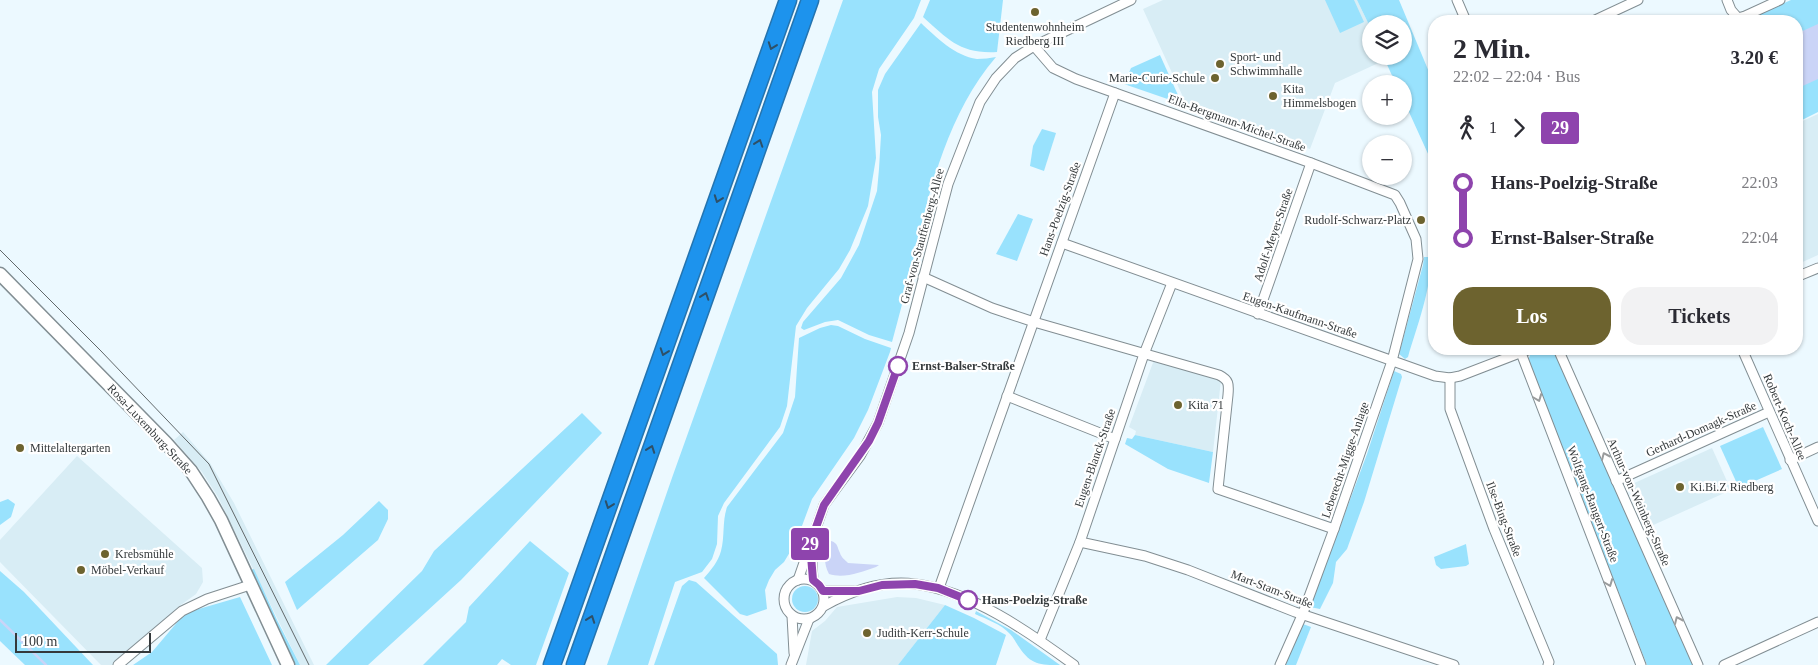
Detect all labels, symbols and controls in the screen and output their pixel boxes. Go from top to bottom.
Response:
marker: Studentenwohnheim Riedberg III [1029,6,1041,18]
map controls [1362,15,1412,185]
button: layers [1362,15,1412,65]
place label: Studentenwohnheim Riedberg III [986,20,1085,48]
text: 2 Min. [1453,33,1531,64]
one-way arrow [768,41,778,50]
text: 3.20 € [1731,47,1778,68]
place label: Sport- und Schwimmhalle [1230,50,1302,78]
marker: Sport- und Schwimmhalle [1214,58,1226,70]
text: 22:02 – 22:04 · Bus [1453,68,1580,85]
place label: Marie-Curie-Schule [1109,71,1205,85]
marker: Marie-Curie-Schule [1209,72,1221,84]
button: + [1362,75,1412,125]
place label: Kita Himmelsbogen [1283,82,1356,110]
marker: Kita Himmelsbogen [1267,90,1279,102]
street label: Ella-Bergmann-Michel-Straße [1166,92,1308,154]
icon: walk [1453,114,1481,142]
icon: forward [1505,114,1533,142]
text: 29 [1551,118,1569,138]
text: 1 [1489,119,1497,136]
button: − [1362,135,1412,185]
one-way arrow [753,139,763,148]
street label: Hans-Poelzig-Straße [1036,160,1084,258]
street label: Graf-von-Stauffenberg-Allee [897,167,947,305]
text: Hans-Poelzig-Straße [1491,172,1658,193]
text: 22:03 [1742,174,1778,191]
street label: Adolf-Meyer-Straße [1250,187,1296,283]
one-way arrow [714,194,724,203]
place label: Rudolf-Schwarz-Platz [1304,213,1411,227]
marker: Rudolf-Schwarz-Platz [1415,214,1427,226]
text: Ernst-Balser-Straße [1491,227,1654,248]
text: 22:04 [1742,229,1778,246]
button: Los [1453,287,1611,345]
button: Tickets [1621,287,1778,345]
street label: Eugen-Kaufmann-Straße [1241,289,1359,341]
one-way arrow [700,292,710,301]
one-way arrow [660,348,670,356]
marker: Ernst-Balser-Straße [888,356,908,376]
place label: Ernst-Balser-Straße [912,359,1016,373]
street label: Robert-Koch-Allee [1760,372,1810,462]
street label: Rosa-Luxemburg-Straße [104,381,196,477]
one-way arrow [1532,393,1542,402]
place label: Kita 71 [1188,398,1224,412]
street label: Gerhard-Domagk-Straße [1644,398,1758,460]
marker: Kita 71 [1172,399,1184,411]
street label: Leberecht-Migge-Anlage [1319,400,1371,520]
street label: Eugen-Blanck-Straße [1072,407,1118,509]
street label: Arthur-von-Weinberg-Straße [1604,436,1674,568]
place label: Mittelaltergarten [30,441,110,455]
marker: Mittelaltergarten [14,442,26,454]
street label: Wolfgang-Bangert-Straße [1564,444,1622,564]
one-way arrow [645,446,655,454]
one-way arrow [1600,452,1611,461]
street label: Ilse-Bing-Straße [1483,479,1525,559]
place label: Ki.Bi.Z Riedberg [1690,480,1773,494]
marker: Ki.Bi.Z Riedberg [1674,481,1686,493]
one-way arrow [605,501,615,509]
line badge: 29 [788,528,832,560]
text: 29 [801,534,819,554]
place label: Krebsmühle [115,547,174,561]
marker: Krebsmühle [99,548,111,560]
place label: Möbel-Verkauf [91,563,164,577]
marker: Möbel-Verkauf [75,564,87,576]
street label: Mart-Stam-Straße [1229,567,1315,611]
one-way arrow [1603,578,1613,586]
marker: Hans-Poelzig-Straße [958,590,978,610]
place label: Hans-Poelzig-Straße [982,593,1088,607]
one-way arrow [585,615,595,624]
one-way arrow [1674,616,1685,625]
place label: Judith-Kerr-Schule [877,626,969,640]
marker: Judith-Kerr-Schule [861,627,873,639]
scale bar [15,630,151,653]
text: 100 m [22,634,57,649]

